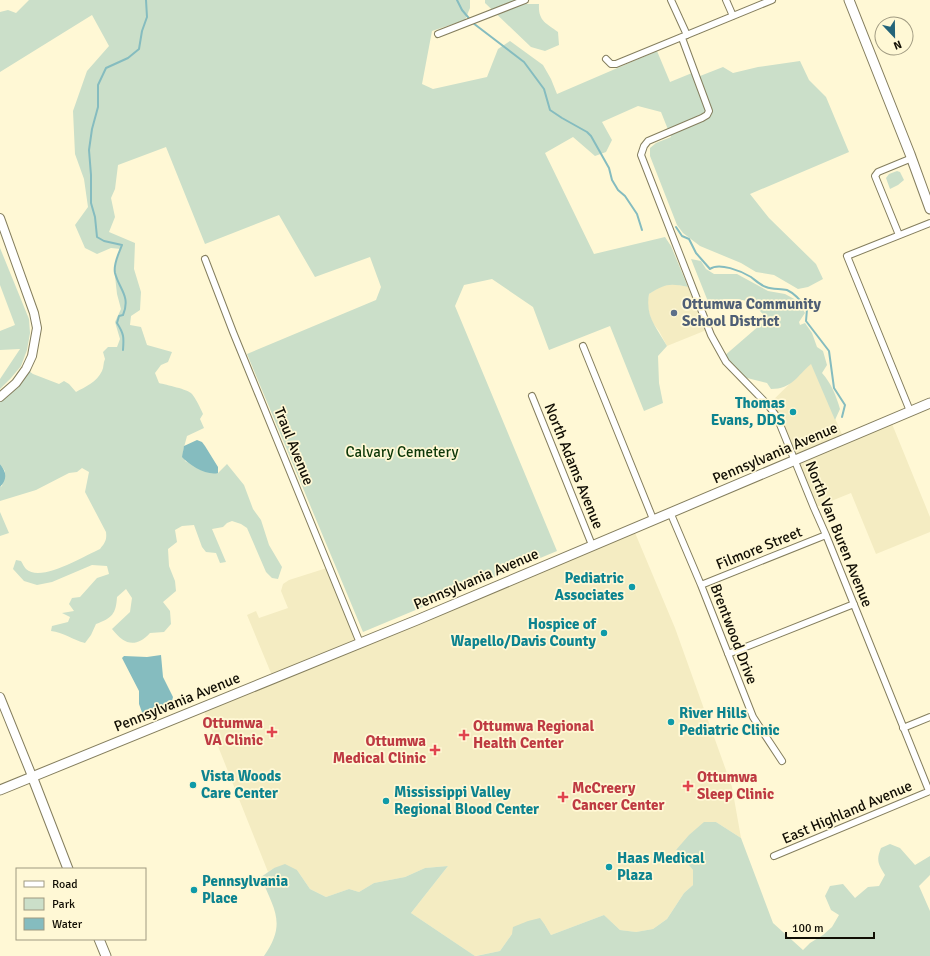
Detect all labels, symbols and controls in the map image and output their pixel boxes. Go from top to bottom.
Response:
north arrow [874,16,914,56]
text: N [892,37,904,52]
place label: Ottumwa Community School District [682,295,821,330]
marker: Ottumwa Community School District [669,308,679,318]
place label: Thomas Evans, DDS [711,394,785,429]
street label: North Adams Avenue [541,401,607,531]
street label: Traul Avenue [270,404,318,488]
marker: Thomas Evans, DDS [788,407,798,417]
street label: Pennsylvania Avenue [710,418,840,488]
park label: Calvary Cemetery [346,443,458,461]
street label: North Van Buren Avenue [801,458,877,610]
street label: Filmore Street [713,523,805,573]
street label: Pennsylvania Avenue [411,544,541,614]
place label: Pediatric Associates [554,569,624,604]
street label: Brentwood Drive [707,581,761,687]
marker: Pediatric Associates [627,582,637,592]
place label: Hospice of Wapello/Davis County [451,615,598,650]
marker: Hospice of Wapello/Davis County [599,628,609,638]
street label: Pennsylvania Avenue [111,669,243,735]
place label: River Hills Pediatric Clinic [679,704,780,739]
place label: Ottumwa VA Clinic [203,714,263,749]
place label: Ottumwa Regional Health Center [473,717,594,752]
marker: River Hills Pediatric Clinic [666,717,676,727]
marker: Ottumwa VA Clinic [266,726,278,738]
marker: Ottumwa Regional Health Center [458,729,470,741]
place label: Ottumwa Medical Clinic [333,732,426,767]
marker: Ottumwa Medical Clinic [429,744,441,756]
place label: Vista Woods Care Center [201,767,282,802]
place label: Ottumwa Sleep Clinic [697,768,774,803]
street label: East Highland Avenue [779,776,915,848]
place label: McCreery Cancer Center [572,779,664,814]
marker: Vista Woods Care Center [188,780,198,790]
marker: Ottumwa Sleep Clinic [682,780,694,792]
place label: Mississippi Valley Regional Blood Center [394,783,539,818]
marker: McCreery Cancer Center [557,791,569,803]
marker: Mississippi Valley Regional Blood Center [381,796,391,806]
place label: Haas Medical Plaza [617,849,705,884]
marker: Haas Medical Plaza [604,862,614,872]
legend [16,868,146,940]
place label: Pennsylvania Place [202,872,289,907]
text: Road [52,877,78,892]
marker: Pennsylvania Place [189,885,199,895]
text: Park [52,897,75,912]
scale bar [786,914,874,940]
text: Water [52,917,83,932]
text: 100 m [792,921,824,936]

